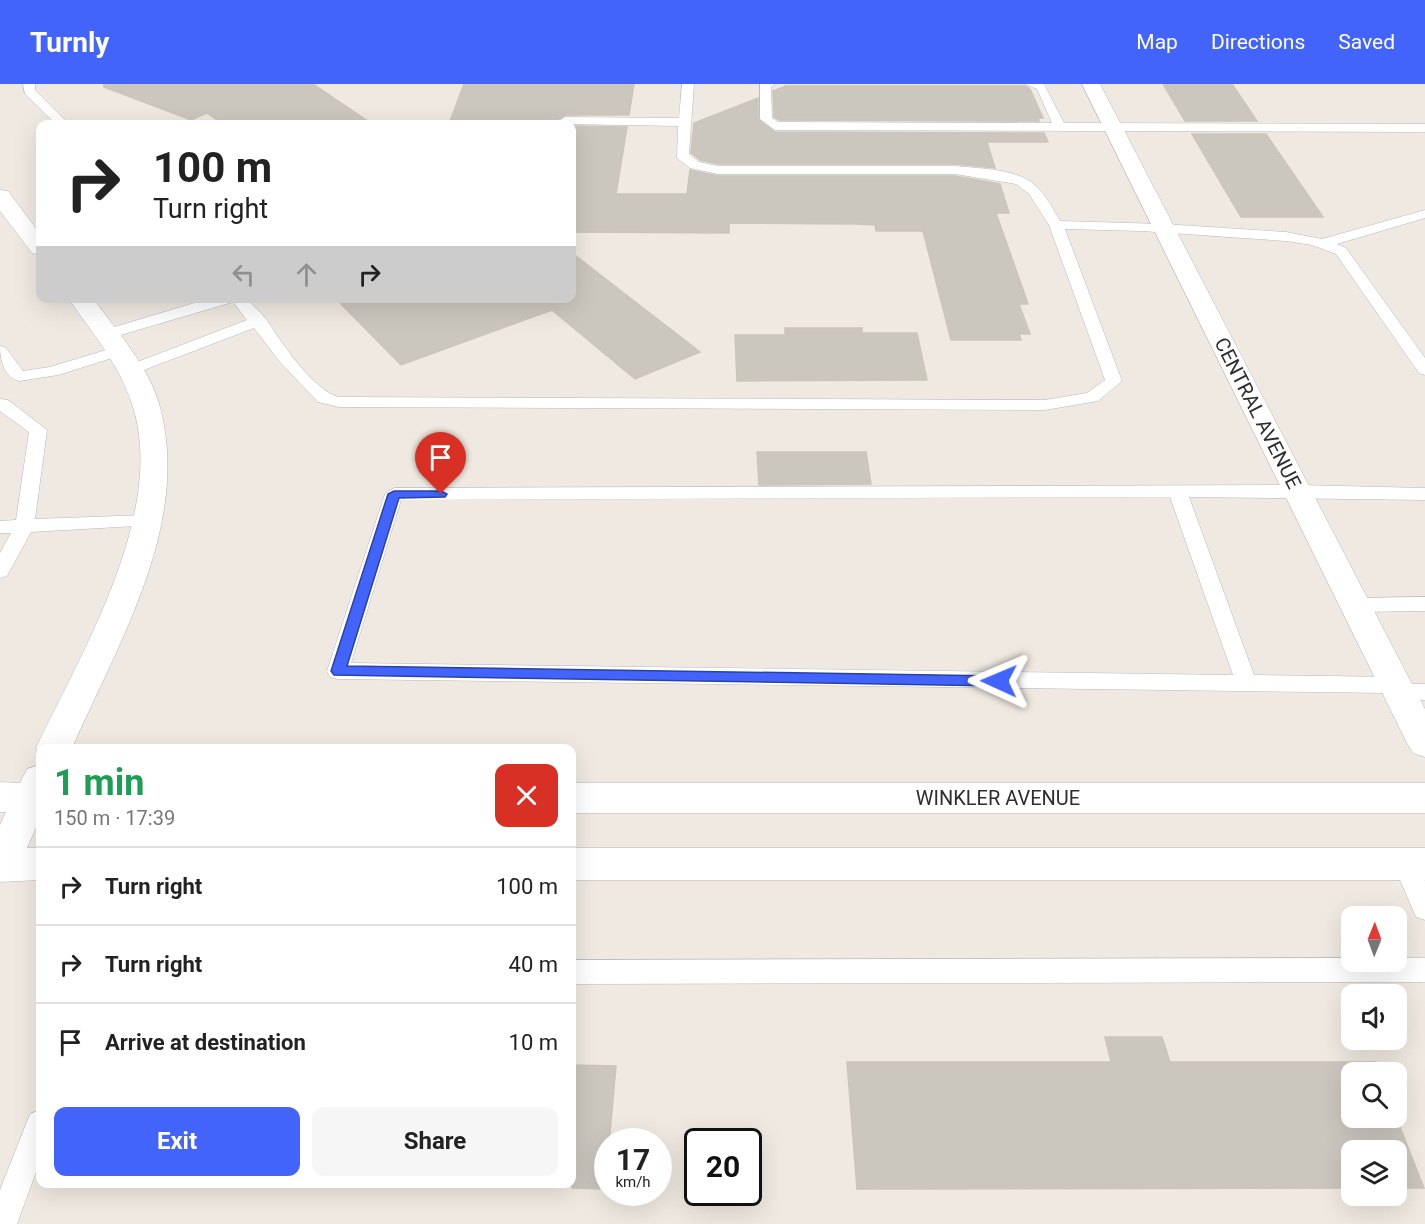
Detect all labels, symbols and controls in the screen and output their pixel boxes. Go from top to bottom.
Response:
text: Turnly [30,26,109,59]
text: Map [1136,30,1178,54]
text: Directions [1211,30,1305,54]
text: Saved [1338,30,1395,54]
text: 100 m [153,143,272,192]
icon: right [54,144,132,222]
text: Turn right [153,193,268,225]
icon: left [227,258,260,291]
icon: ahead [290,258,323,291]
icon: right [353,258,386,291]
street label: CENTRAL AVENUE [1210,333,1306,493]
pin [415,432,466,494]
icon: arrive [424,441,457,474]
position arrow [967,649,1031,713]
text: 1 min [54,762,145,804]
button: close [495,764,558,827]
street label: WINKLER AVENUE [916,786,1080,810]
text: 150 m · 17:39 [54,806,175,830]
icon: right [54,870,87,903]
text: Turn right [105,874,202,899]
text: 100 m [496,874,558,899]
north arrow [1341,906,1407,972]
map controls [1341,906,1407,1206]
icon: right [54,948,87,981]
text: Turn right [105,952,202,977]
text: 40 m [509,952,558,977]
button: sound [1341,984,1407,1050]
icon: arrive [54,1026,87,1059]
text: Arrive at destination [105,1030,306,1055]
text: 10 m [509,1030,558,1055]
button: search [1341,1062,1407,1128]
button: Exit [54,1107,300,1176]
button: Share [312,1107,558,1176]
speed limit sign: 20 [684,1128,762,1206]
button: layers [1341,1140,1407,1206]
text: 17 [616,1142,650,1177]
text: km/h [615,1173,651,1191]

